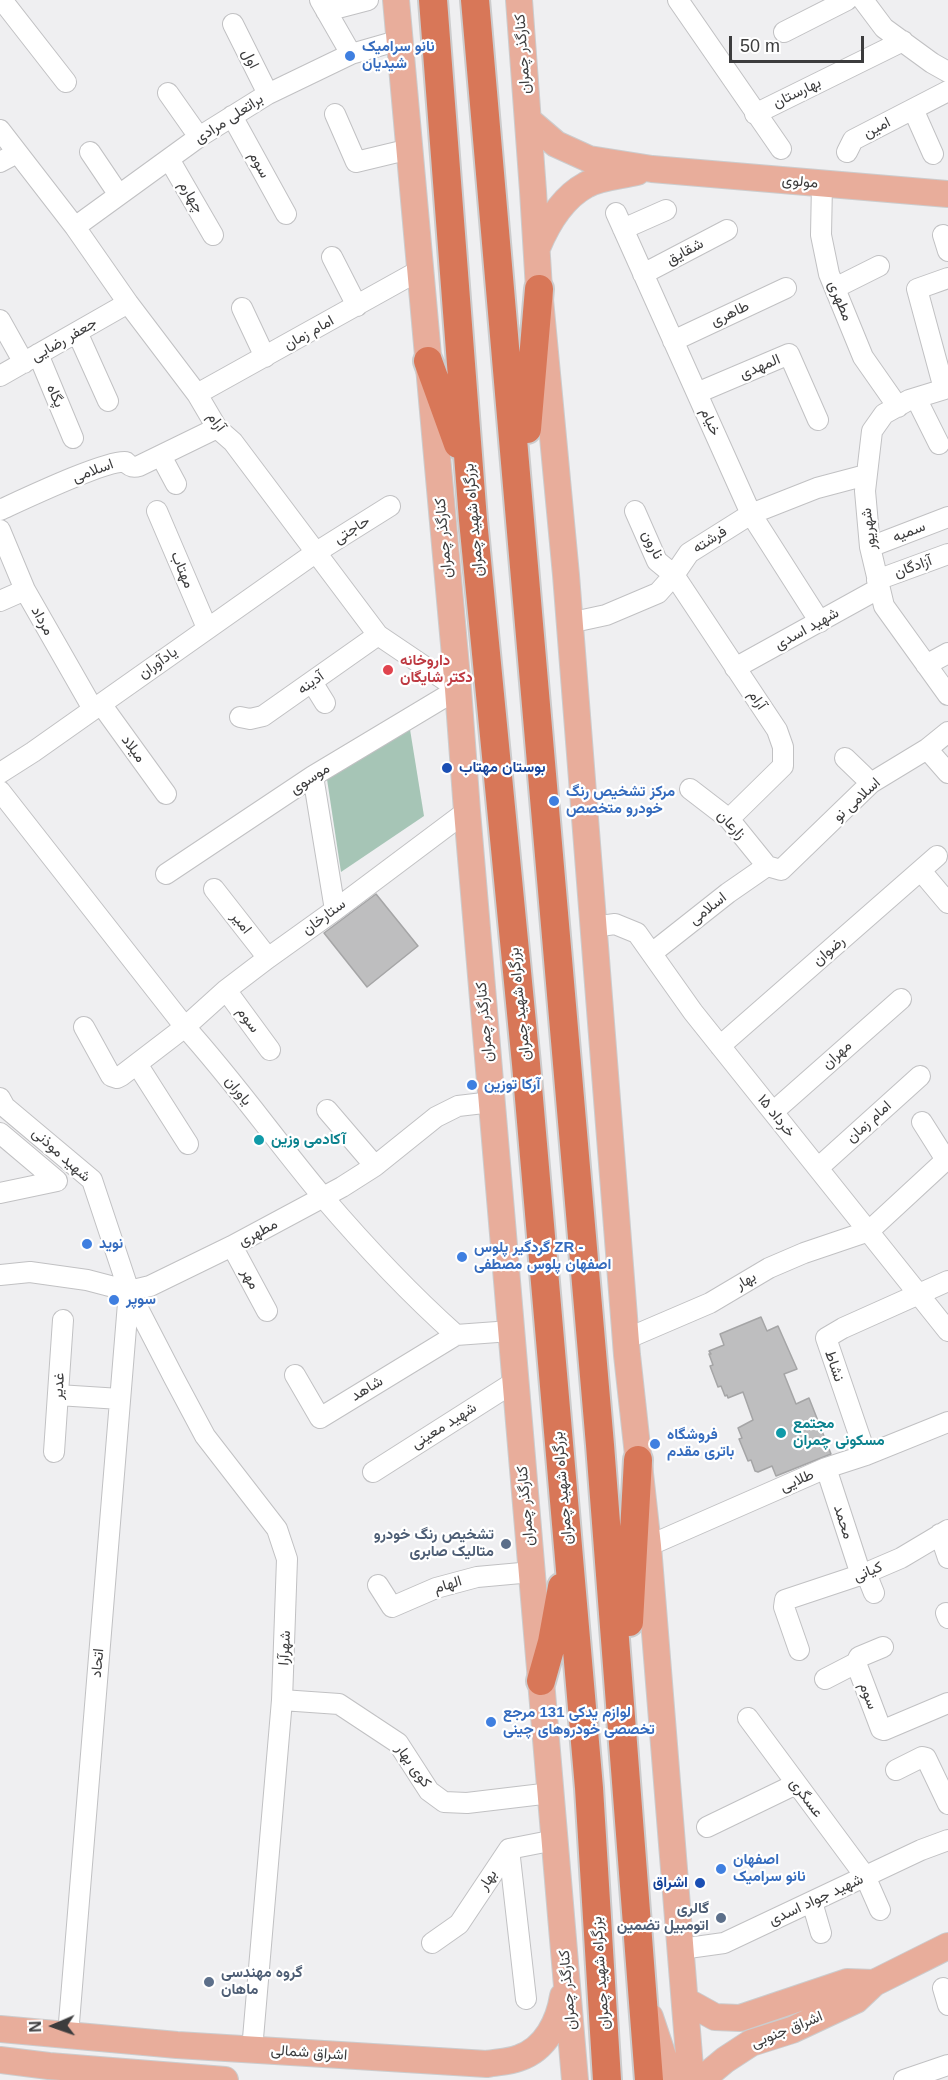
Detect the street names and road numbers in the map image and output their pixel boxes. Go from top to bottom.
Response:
street label: کنارگذر چمران [511,13,535,95]
street label: اول [238,46,262,72]
street label: بهارستان [770,74,824,112]
street label: براتعلی مرادی [191,90,267,148]
street label: امین [860,114,894,142]
street label: سوم [244,149,274,181]
street label: مولوی [781,171,819,193]
street label: چهارم [174,178,208,216]
street label: شقایق [663,235,707,269]
street label: مطهری [824,278,856,324]
street label: طاهری [708,297,752,331]
street label: امام زمان [281,312,337,354]
street label: جعفر رضایی [28,314,100,366]
street label: المهدی [737,350,783,384]
street label: پگاه [42,382,68,410]
street label: خیام [696,405,724,439]
street label: آرام [203,409,229,435]
street label: اسلامی [70,455,116,487]
street label: بزرگراه شهید چمران [460,463,488,577]
street label: کنارگذر چمران [432,497,456,579]
street label: شهریور [857,507,881,551]
street label: حاجتی [331,512,373,548]
street label: سمیه [890,518,928,546]
street label: فرشته [690,523,730,557]
street label: نارون [637,528,667,562]
street label: مهتاب [166,549,198,591]
street label: آزادگان [892,552,934,582]
street label: مرداد [27,603,57,639]
street label: شهید اسدی [772,604,842,654]
street label: یادآوران [135,643,181,683]
street label: آدینه [294,668,328,698]
street label: آرام [744,687,770,713]
street label: میلاد [117,732,149,766]
street label: موسوی [287,760,333,798]
street label: اسلامی نو [830,774,884,826]
street label: زارعان [713,807,749,843]
street label: اسلامی [686,889,730,929]
street label: ستارخان [299,895,349,939]
street label: امیر [227,908,255,938]
street label: رضوان [809,932,849,970]
street label: بزرگراه شهید چمران [505,947,535,1061]
street label: کنارگذر چمران [473,981,497,1063]
street label: سوم [233,1004,263,1036]
street label: مهران [818,1037,856,1073]
street label: یاوران [221,1073,255,1109]
street label: ۱۵ خرداد [753,1091,799,1141]
street label: امام زمان [843,1097,895,1147]
street label: شهید موذنی [28,1124,94,1186]
street label: مطهری [235,1215,281,1251]
street label: مهر [237,1265,263,1293]
street label: بهار [732,1268,760,1294]
street label: نشاط [820,1348,848,1384]
street label: غدیر [49,1372,69,1400]
street label: شاهد [348,1372,386,1406]
street label: شهید معینی [408,1399,480,1453]
street label: بزرگراه شهید چمران [549,1431,577,1545]
street label: کنارگذر چمران [514,1465,538,1547]
street label: طلایی [777,1466,817,1496]
street label: محمد [829,1503,857,1541]
street label: کیانی [851,1558,885,1586]
street label: الهام [432,1572,464,1598]
street label: شهرآرا [275,1630,295,1666]
street label: اتحاد [88,1648,108,1678]
street label: سوم [855,1680,881,1712]
street label: کوی بهار [391,1741,435,1791]
street label: عسگری [785,1775,827,1821]
street label: بهار [475,1866,501,1894]
street label: شهید جواد اسدی [766,1870,866,1930]
street label: بزرگراه شهید چمران [588,1916,614,2030]
street label: کنارگذر چمران [556,1949,580,2031]
street label: اشراق جنوبی [749,2008,825,2052]
street label: اشراق شمالی [270,2041,348,2065]

